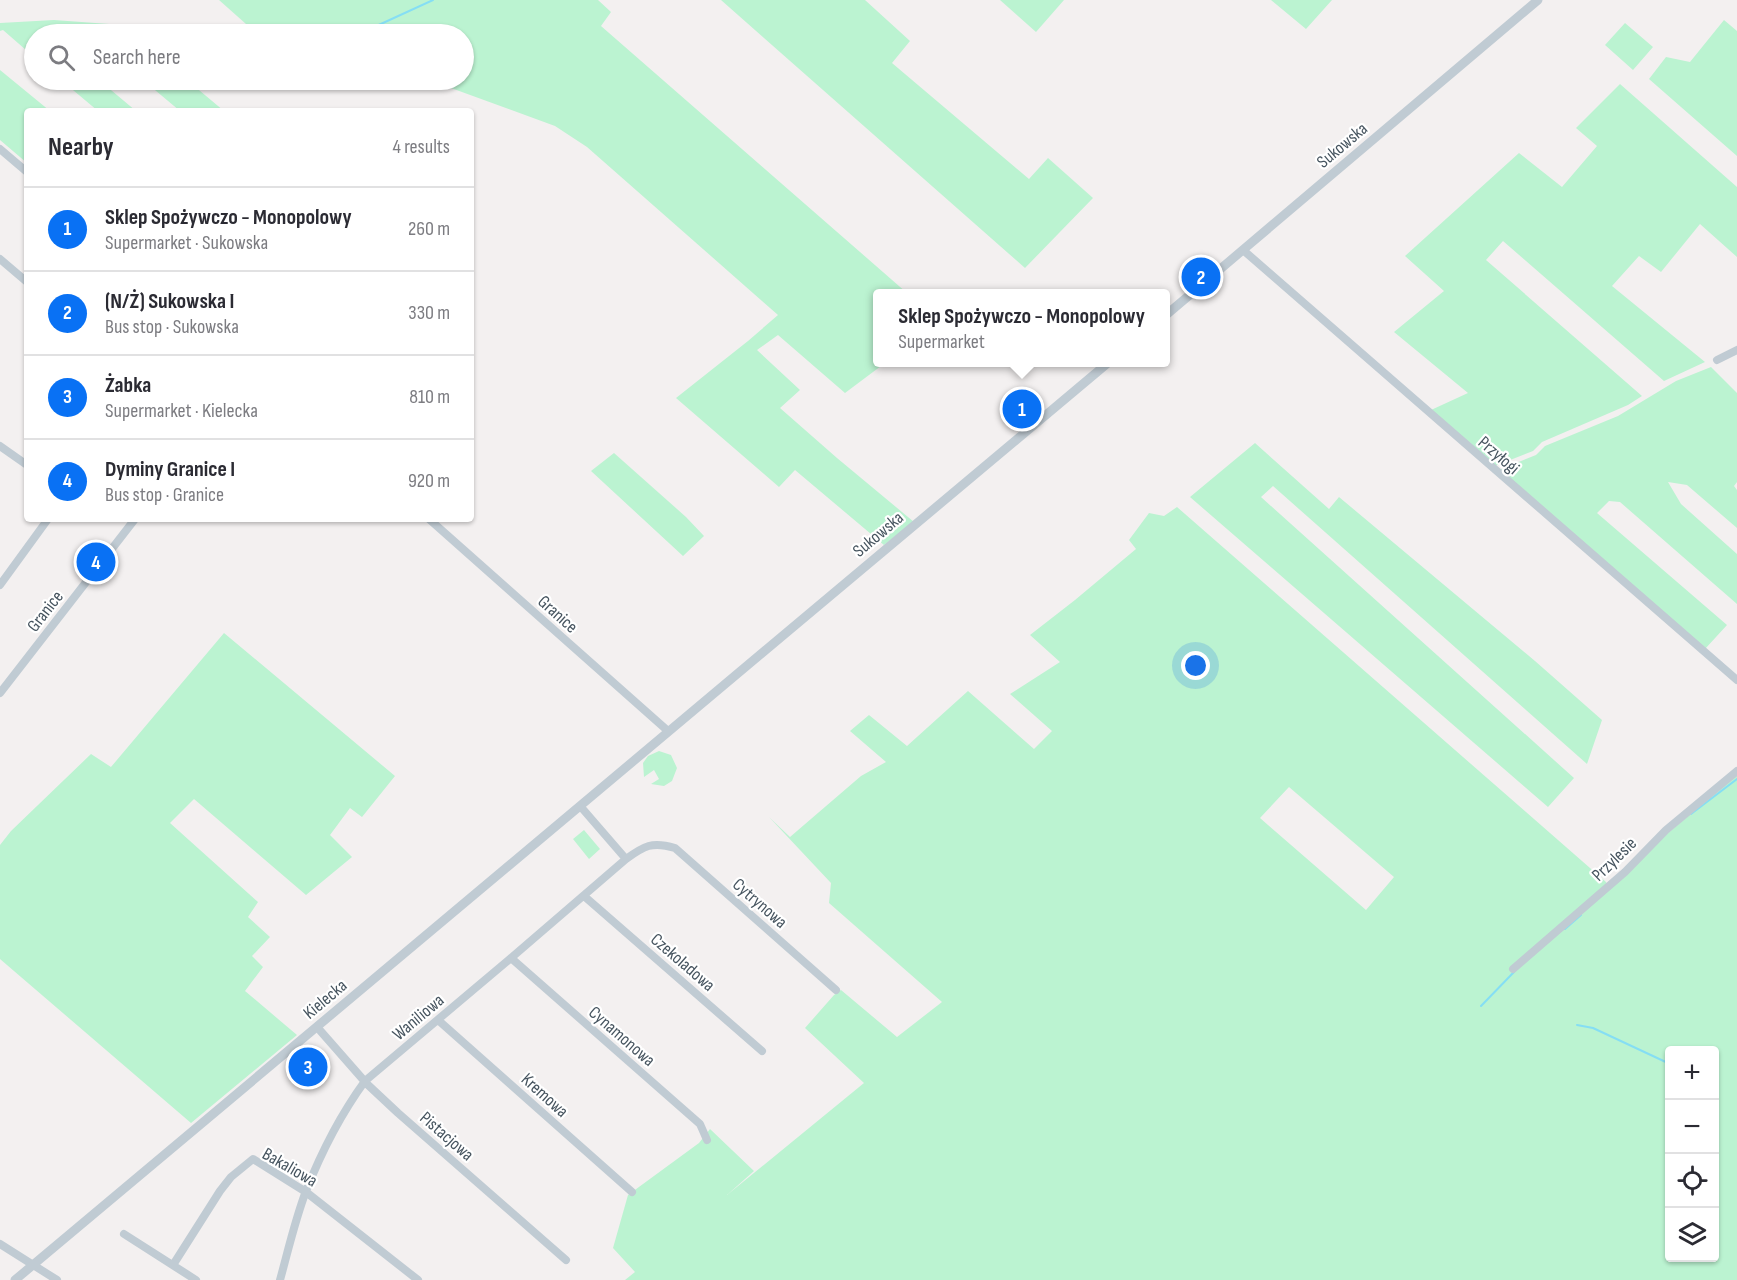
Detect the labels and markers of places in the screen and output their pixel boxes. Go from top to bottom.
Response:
pin: 2 [1182,254,1220,300]
pin: 1 [1002,386,1042,432]
pin: 4 [76,540,116,584]
pin: 3 [288,1044,328,1090]

